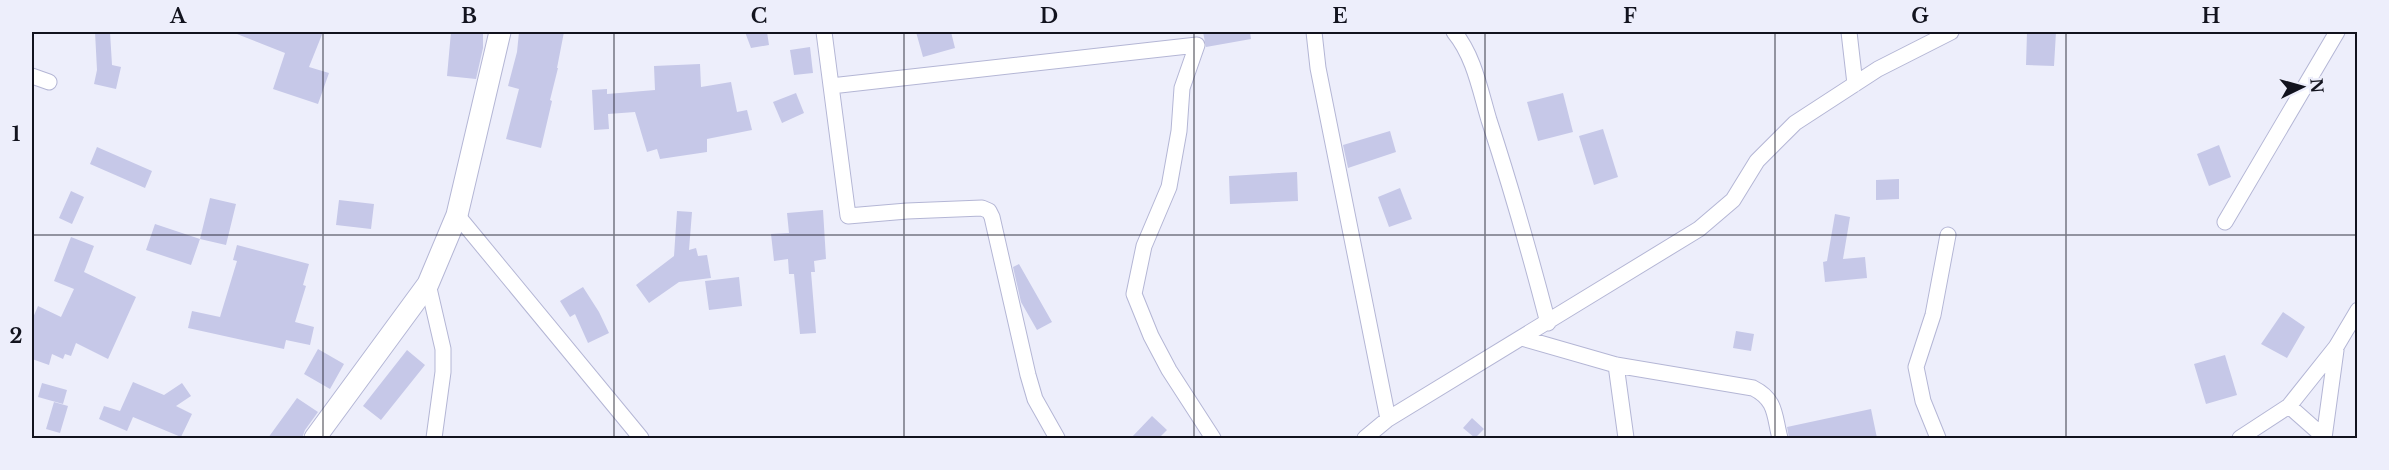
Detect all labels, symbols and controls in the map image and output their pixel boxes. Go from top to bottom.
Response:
text: A [169,4,187,28]
text: B [461,4,477,28]
text: C [751,4,767,28]
text: D [1040,4,1058,28]
text: E [1332,4,1348,28]
text: F [1623,4,1637,28]
text: G [1911,4,1929,28]
text: H [2202,4,2221,28]
north arrow [2272,57,2332,117]
text: N [2306,77,2328,94]
text: 1 [12,122,21,146]
text: 2 [9,324,23,348]

